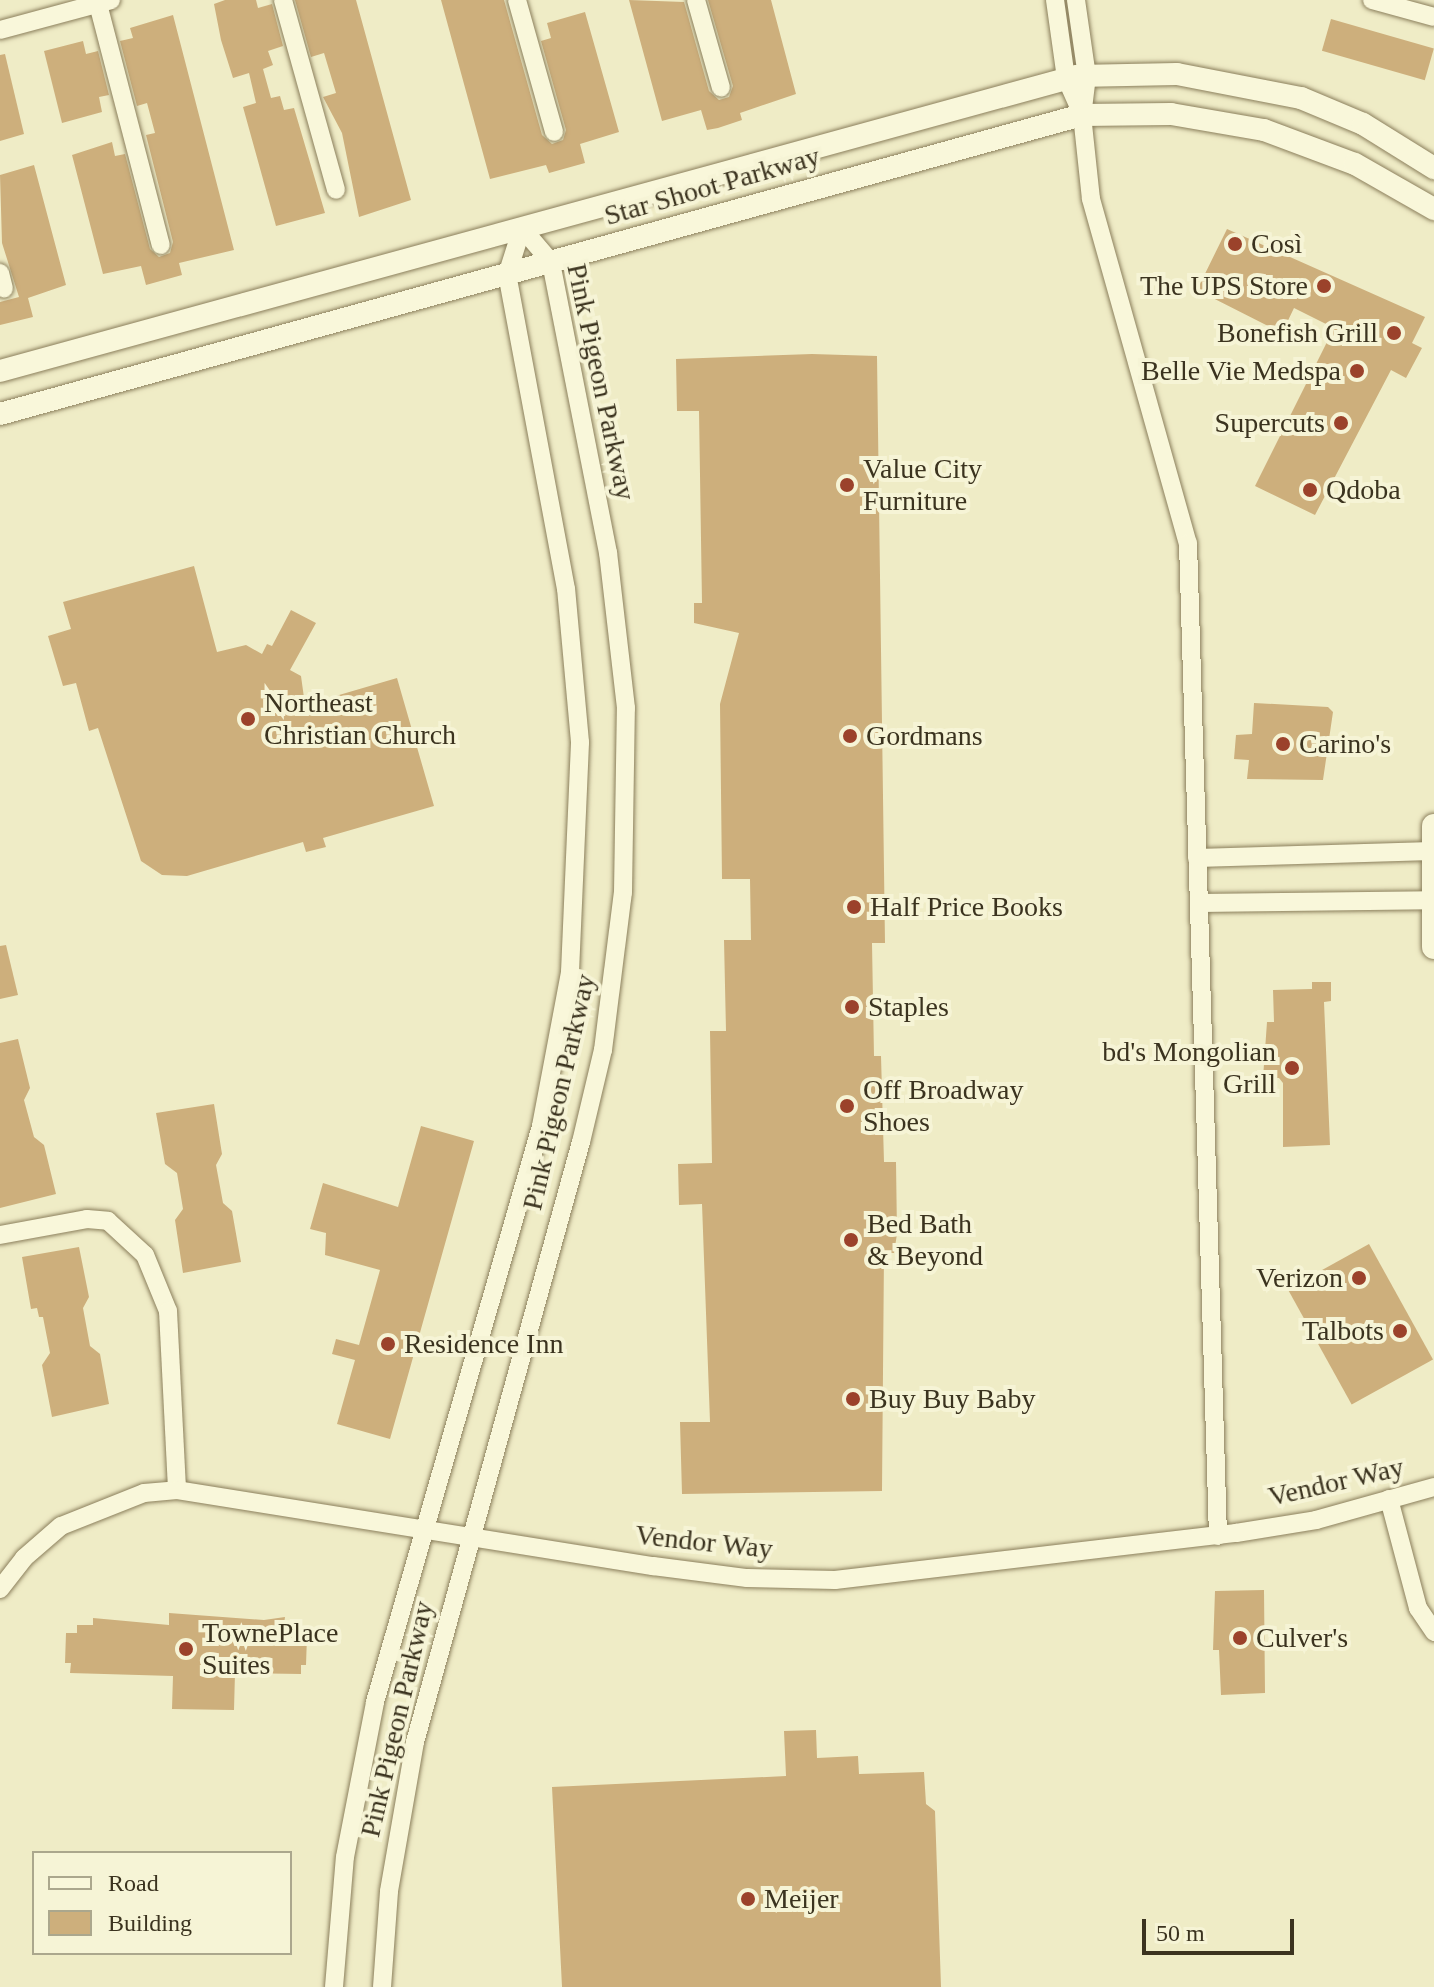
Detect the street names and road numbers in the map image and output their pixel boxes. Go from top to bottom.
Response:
street label: Star Shoot Parkway [600,139,824,233]
street label: Pink Pigeon Parkway [560,261,642,503]
street label: Pink Pigeon Parkway [516,971,602,1213]
street label: Vendor Way [1265,1450,1407,1514]
street label: Vendor Way [633,1518,775,1566]
street label: Pink Pigeon Parkway [354,1598,440,1840]

